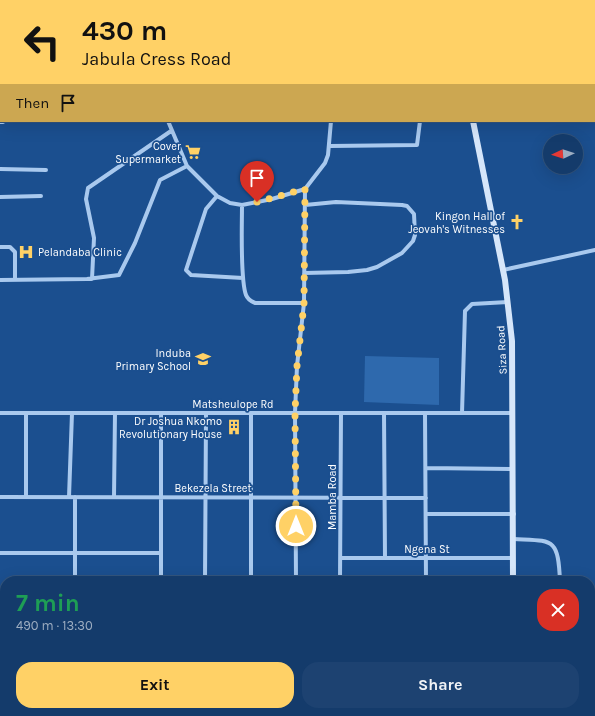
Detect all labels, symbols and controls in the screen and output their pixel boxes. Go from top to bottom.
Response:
text: 430 m [82,14,167,47]
icon: left [16,16,68,68]
text: Jabula Cress Road [82,48,231,70]
icon: arrive [57,92,79,114]
text: Then [16,94,49,112]
north arrow [543,134,583,174]
map controls [543,134,583,174]
place label: Cover Supermarket [115,140,181,166]
supermarket icon: Cover Supermarket [184,143,202,161]
pin [240,161,274,202]
icon: arrive [246,167,268,189]
place label: Kingon Hall of Jeovah's Witnesses [408,210,505,236]
church icon: Kingon Hall of Jeovah's Witnesses [508,213,526,231]
hospital icon: Pelandaba Clinic [17,243,35,261]
place label: Pelandaba Clinic [38,246,122,259]
street label: Siza Road [494,325,510,375]
place label: Induba Primary School [116,347,191,373]
school or university icon: Induba Primary School [194,350,212,368]
street label: Matsheulope Rd [192,398,274,411]
place label: Dr Joshua Nkomo Revolutionary House [119,415,222,441]
building icon: Dr Joshua Nkomo Revolutionary House [225,418,243,436]
street label: Mamba Road [326,464,339,530]
street label: Bekezela Street [174,482,252,495]
position arrow [275,505,317,547]
street label: Ngena St [404,543,450,556]
text: 7 min [16,589,80,617]
button: close [537,589,579,631]
text: 490 m · 13:30 [16,618,93,633]
button: Exit [16,662,294,708]
button: Share [302,662,579,708]

